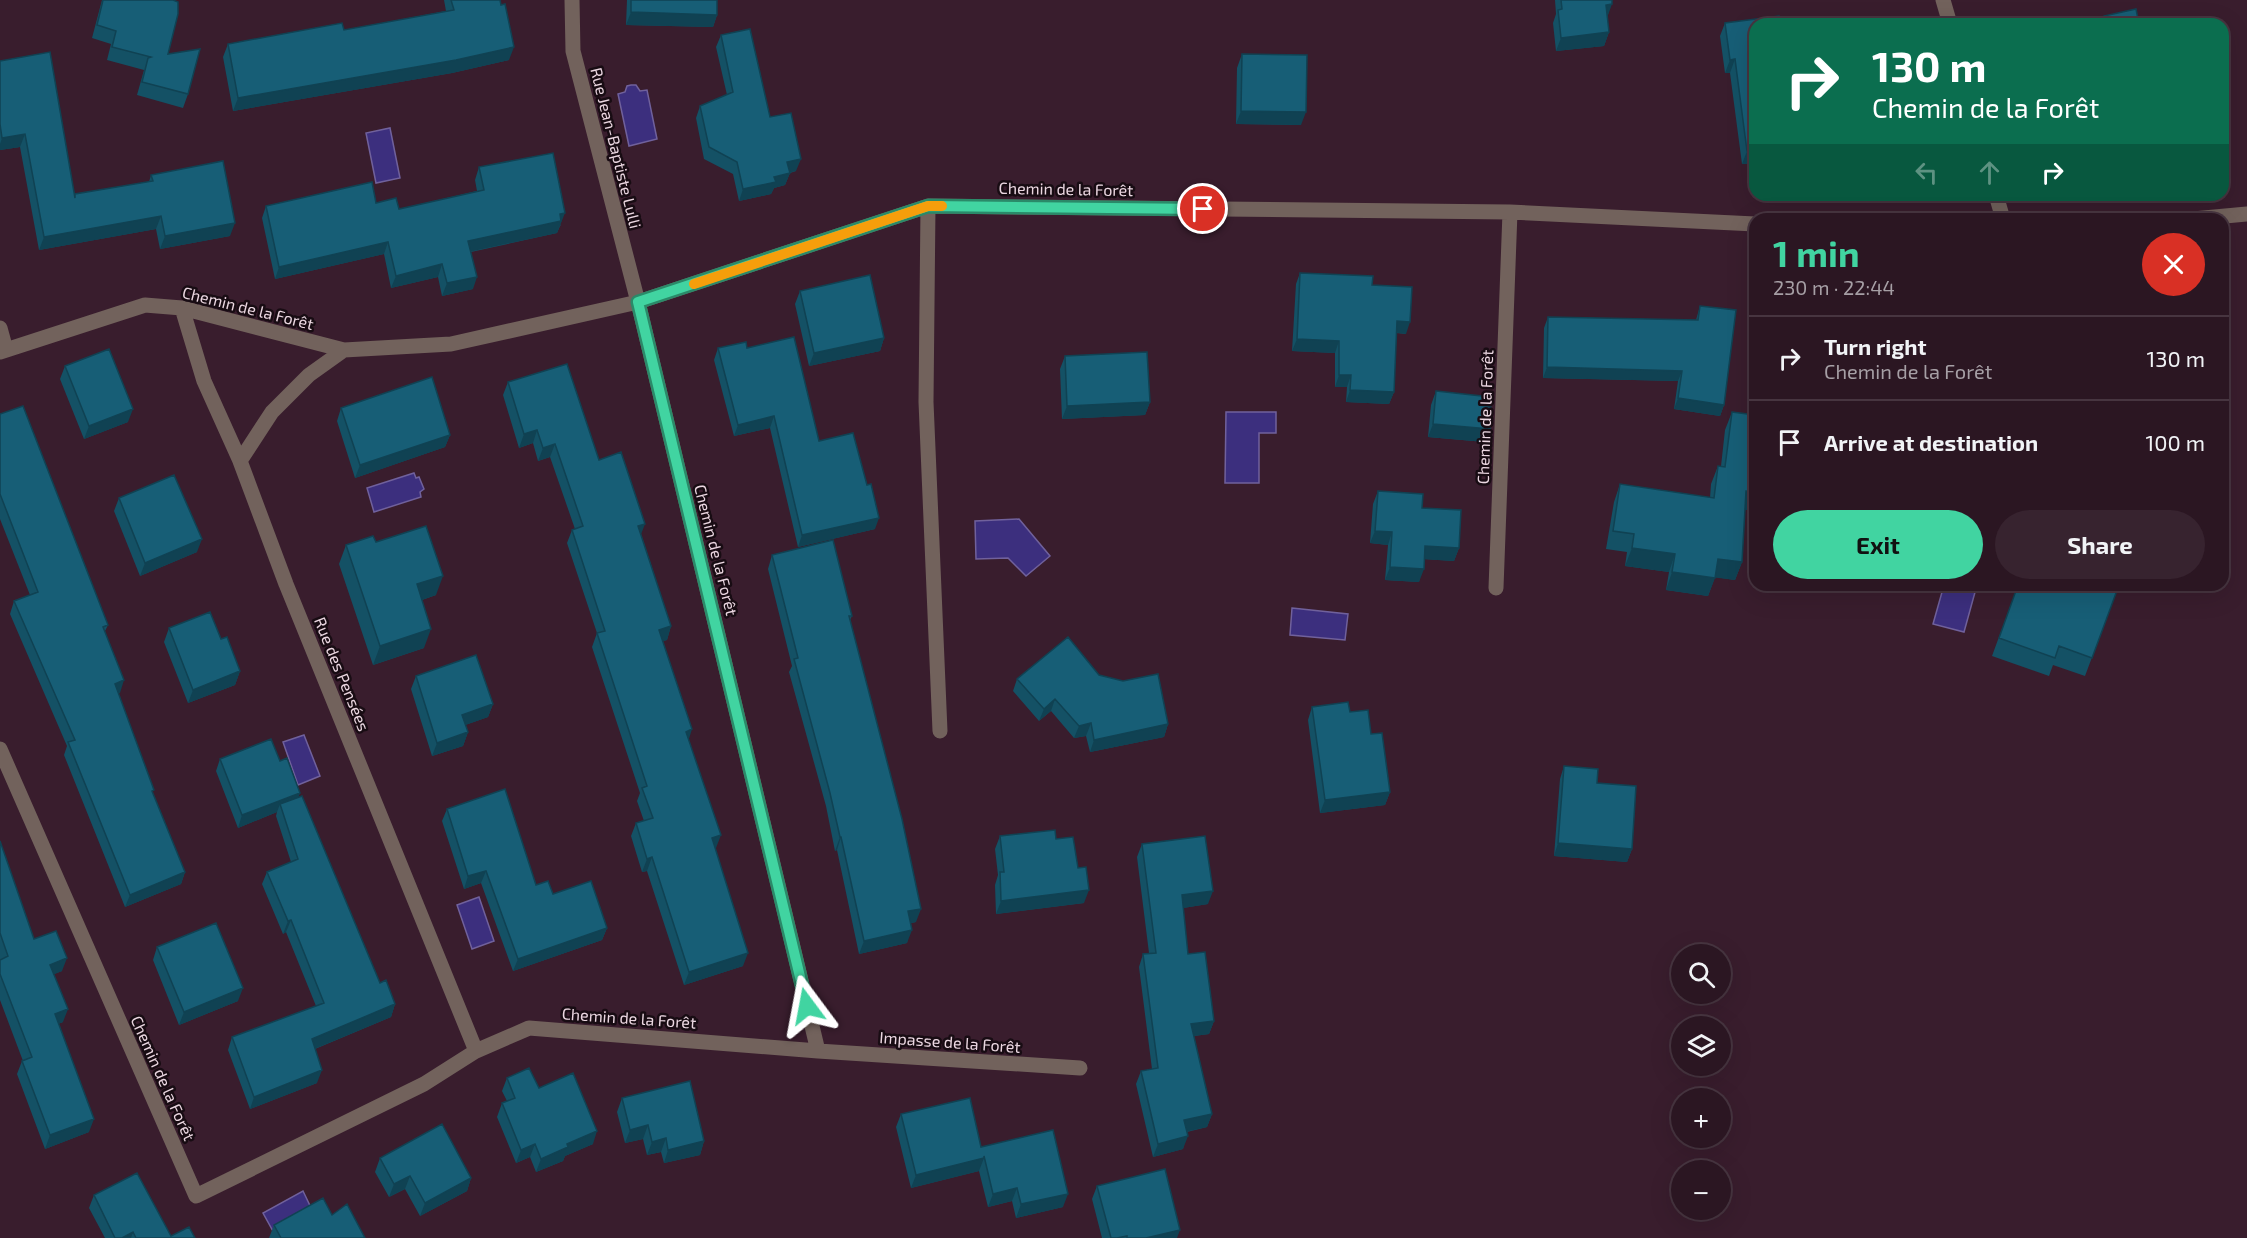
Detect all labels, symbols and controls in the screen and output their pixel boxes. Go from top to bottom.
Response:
text: 130 m [1872,40,1987,90]
icon: right [1773,42,1851,120]
street label: Rue Jean-Baptiste Lulli [587,65,646,230]
text: Chemin de la Forêt [1872,91,2099,123]
icon: left [1910,156,1943,189]
icon: ahead [1973,156,2006,189]
icon: right [2036,156,2069,189]
street label: Chemin de la Forêt [999,178,1133,199]
pin [1177,183,1228,234]
icon: arrive [1186,192,1219,225]
text: 1 min [1773,231,1860,274]
button: close [2142,233,2205,296]
text: 230 m · 22:44 [1773,275,1895,299]
street label: Chemin de la Forêt [181,282,316,333]
text: Turn right [1824,333,1926,359]
icon: right [1773,342,1806,375]
text: 130 m [2147,345,2205,371]
street label: Chemin de la Forêt [1473,349,1496,485]
text: Chemin de la Forêt [1824,359,1992,383]
icon: arrive [1773,426,1806,459]
text: Arrive at destination [1824,429,2038,455]
text: 100 m [2146,429,2205,455]
street label: Chemin de la Forêt [691,482,742,617]
button: Exit [1773,510,1983,579]
button: Share [1995,510,2205,579]
street label: Rue des Pensées [311,614,374,734]
map controls [1671,944,1731,1220]
button: search [1671,944,1731,1004]
position arrow [775,974,839,1038]
street label: Chemin de la Forêt [561,1003,697,1032]
street label: Chemin de la Forêt [127,1012,200,1143]
button: layers [1671,1016,1731,1076]
street label: Impasse de la Forêt [879,1027,1021,1056]
button: + [1671,1088,1731,1148]
button: − [1671,1160,1731,1220]

